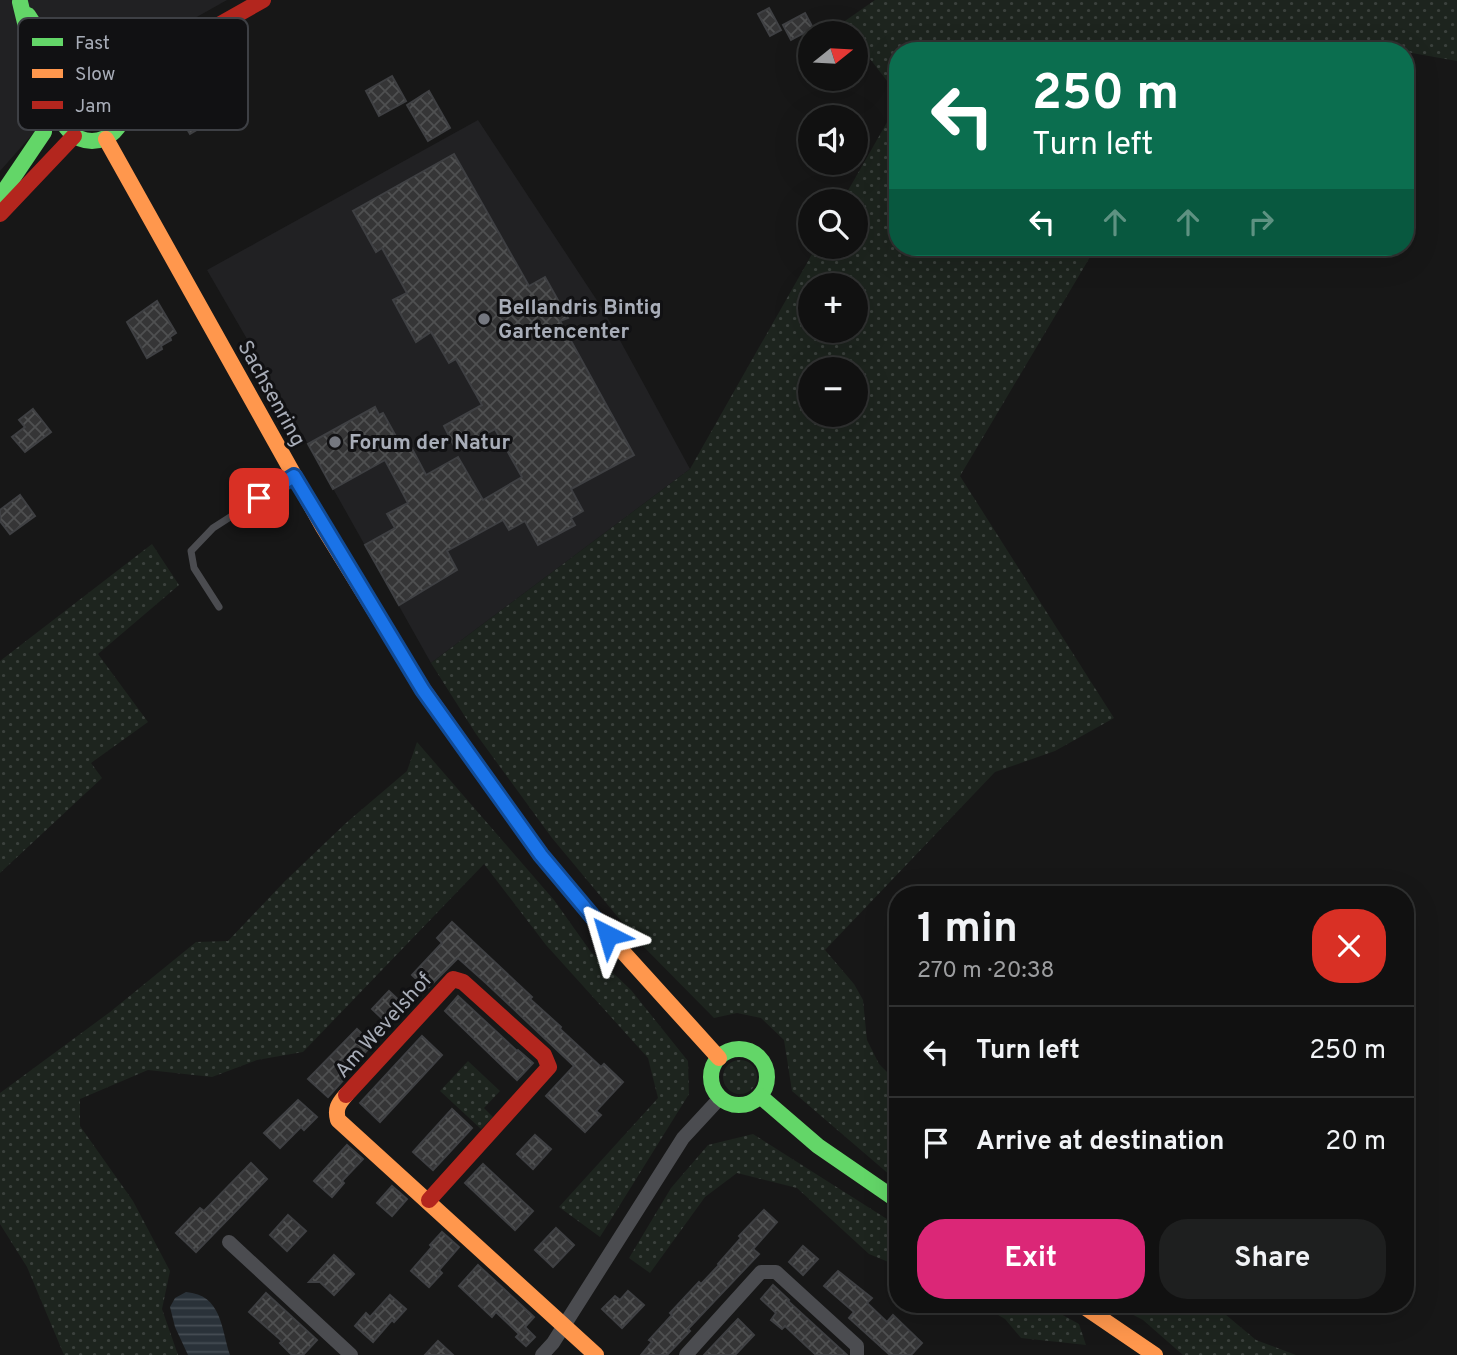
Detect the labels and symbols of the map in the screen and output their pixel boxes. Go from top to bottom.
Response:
legend [18,18,248,130]
north arrow [798,21,868,91]
text: Fast [75,32,110,56]
text: Slow [75,63,115,87]
text: Jam [75,95,112,119]
place label: Bellandris Bintig Gartencenter [498,295,662,346]
marker: Bellandris Bintig Gartencenter [476,311,492,327]
street label: Sachsenring [231,336,311,451]
place label: Forum der Natur [349,430,510,457]
marker: Forum der Natur [327,434,343,450]
pin [229,468,289,528]
position arrow [571,898,645,972]
street label: Am Wevelshof [330,968,439,1084]

